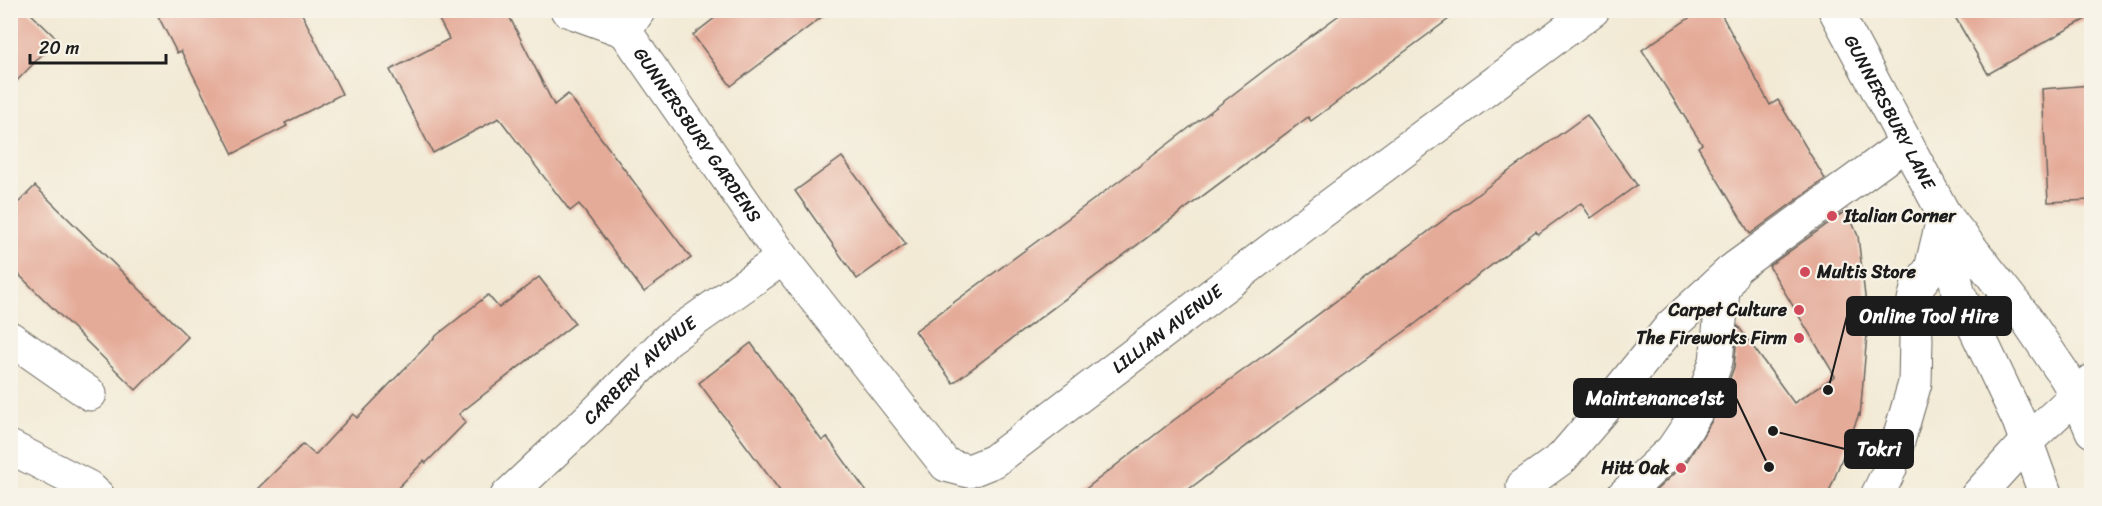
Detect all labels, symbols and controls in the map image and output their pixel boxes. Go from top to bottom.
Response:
scale bar [30,27,166,65]
street label: GUNNERSBURY LANE [1835,29,1945,197]
text: 20 m [39,32,79,64]
street label: GUNNERSBURY GARDENS [625,41,770,230]
place label: Italian Corner [1843,200,1957,232]
marker: Italian Corner [1825,209,1839,223]
place label: Multis Store [1816,256,1917,288]
marker: Multis Store [1798,265,1812,279]
street label: LILLIAN AVENUE [1105,275,1231,382]
place label: Carpet Culture [1668,294,1788,326]
callout: Online Tool Hire [1847,297,2011,335]
text: Online Tool Hire [1859,299,1999,334]
marker: Carpet Culture [1792,303,1806,317]
street label: CARBERY AVENUE [575,307,704,433]
place label: The Fireworks Firm [1636,322,1787,354]
marker: The Fireworks Firm [1792,331,1806,345]
callout: Maintenance1st [1574,379,1736,417]
text: Maintenance1st [1585,381,1725,416]
callout: Tokri [1845,430,1913,468]
text: Tokri [1857,432,1902,467]
place label: Hitt Oak [1600,452,1669,484]
marker: Hitt Oak [1674,461,1688,475]

